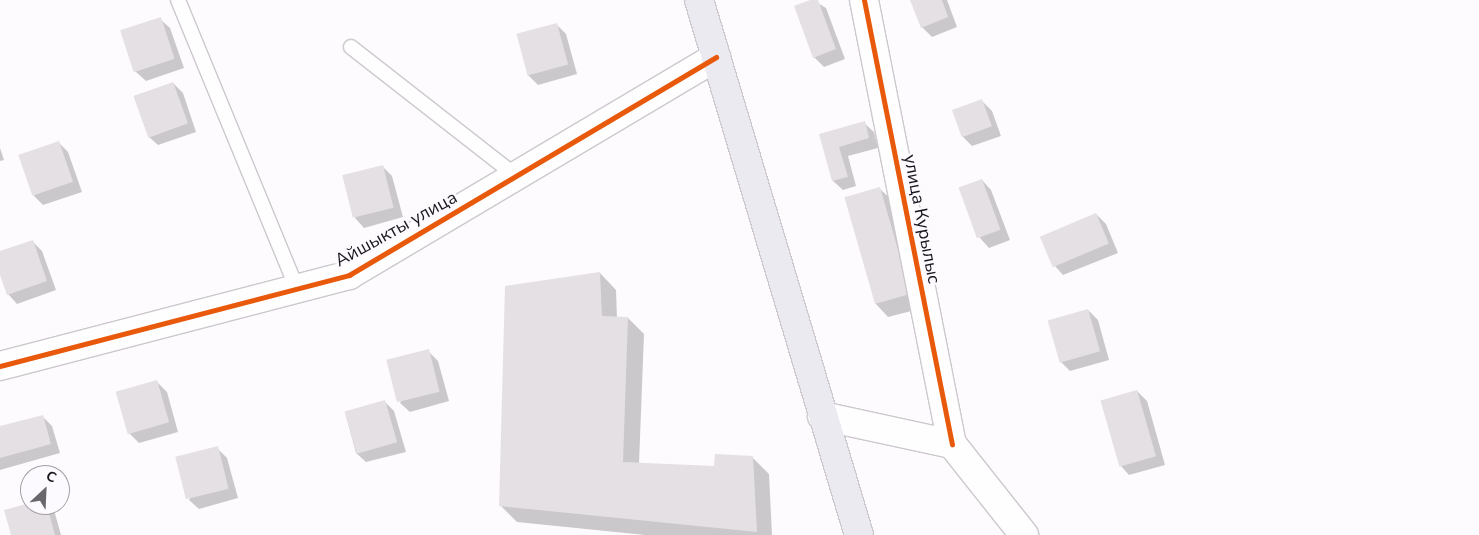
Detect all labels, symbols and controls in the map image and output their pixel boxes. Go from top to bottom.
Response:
street label: улица Курылыс [899,153,945,285]
street label: Айшыкты улица [331,186,461,272]
north arrow [20,465,70,515]
text: С [43,466,59,487]

